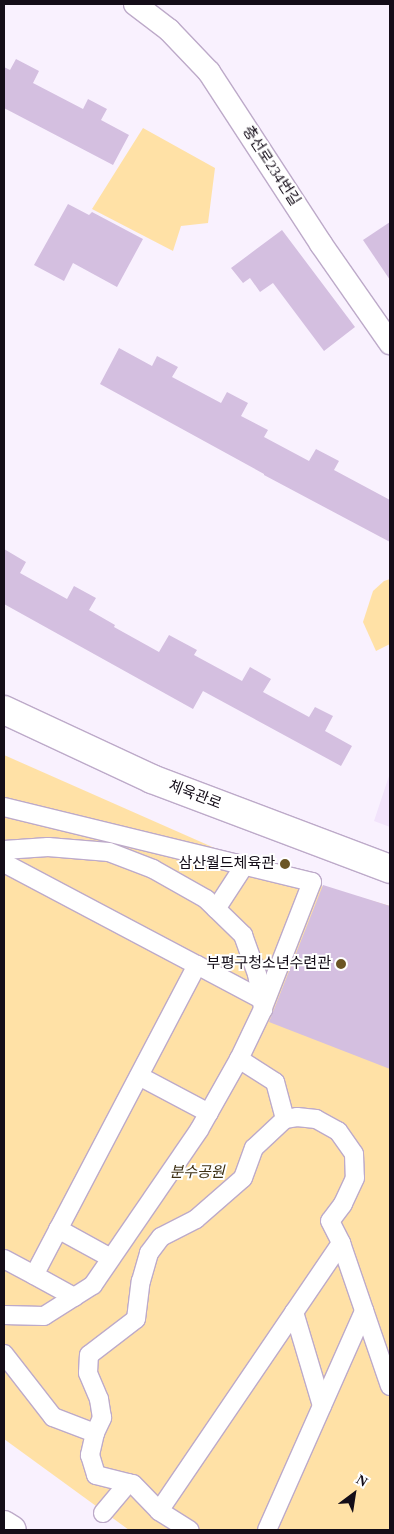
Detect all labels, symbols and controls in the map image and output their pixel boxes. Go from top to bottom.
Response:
street label: 충선로234번길 [239,123,303,209]
street label: 체육관로 [166,777,224,813]
place label: 삼산월드체육관 [178,855,275,873]
marker: 삼산월드체육관 [279,858,291,870]
place label: 부평구청소년수련관 [207,955,331,973]
marker: 부평구청소년수련관 [335,958,347,970]
park label: 분수공원 [169,1164,225,1182]
north arrow [329,1469,379,1519]
text: N [354,1472,370,1490]

